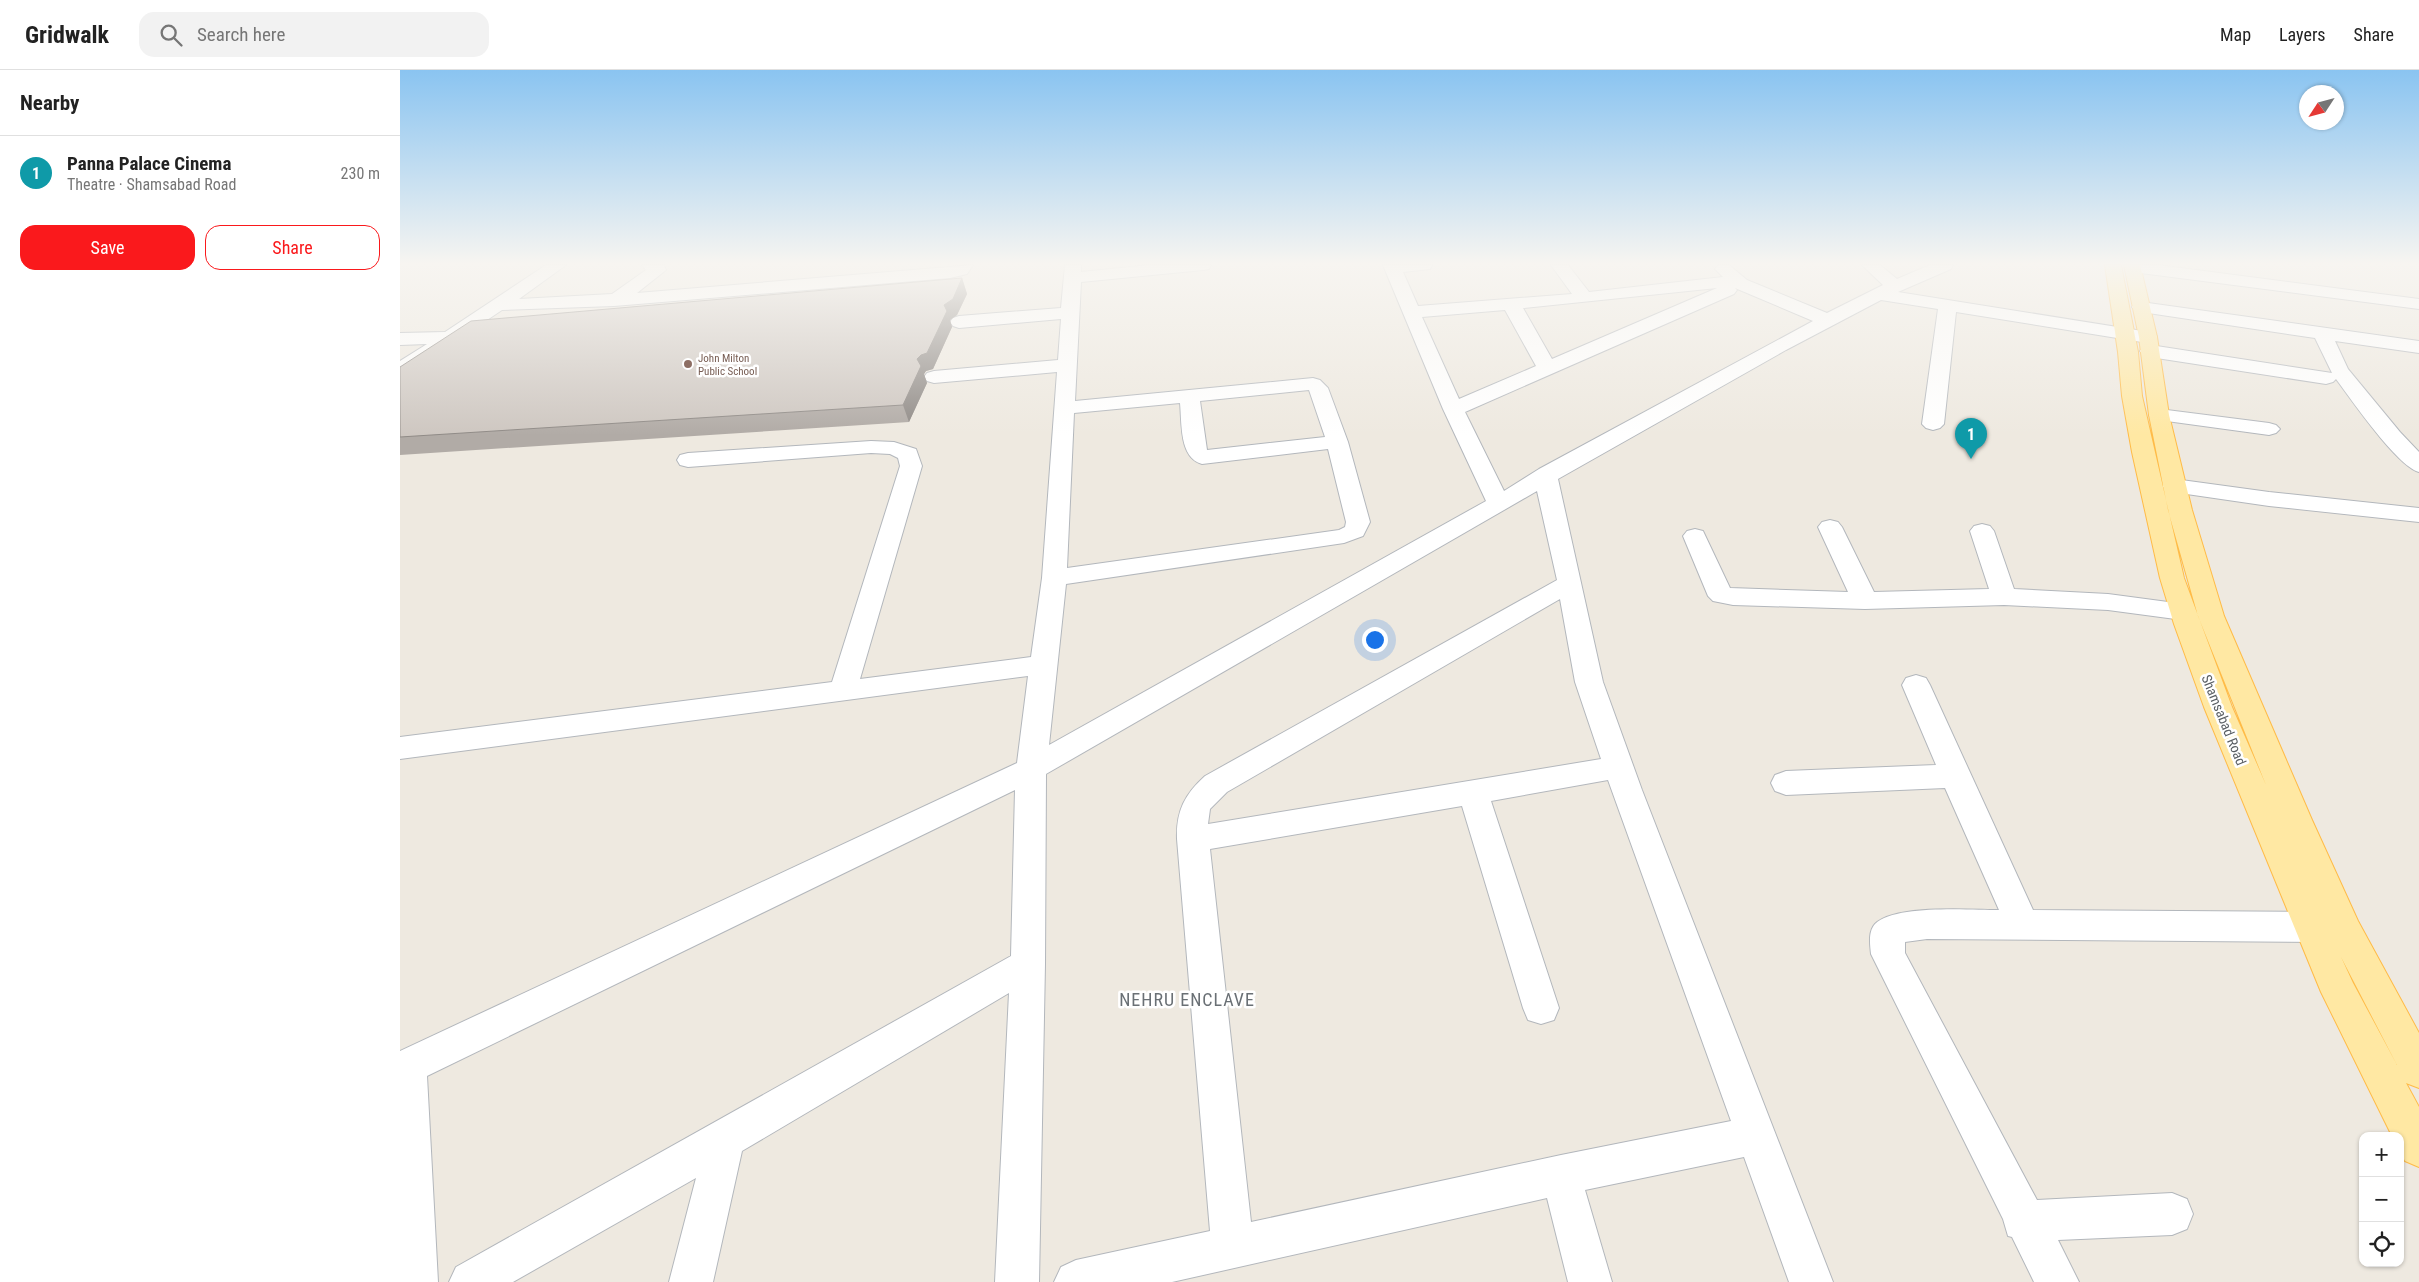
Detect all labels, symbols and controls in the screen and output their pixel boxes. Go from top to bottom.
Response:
search box [139,12,489,57]
text: Gridwalk [25,21,109,49]
icon: search [157,21,185,49]
text: Search here [197,23,285,46]
text: Map [2220,24,2251,45]
text: Layers [2279,24,2326,45]
text: Share [2354,24,2394,45]
north arrow [2299,85,2344,130]
text: Nearby [20,91,79,115]
text: Panna Palace Cinema [67,152,231,175]
text: 1 [32,164,40,183]
text: 230 m [341,164,380,183]
text: Theatre · Shamsabad Road [67,175,236,194]
button: Save [20,225,195,270]
button: Share [205,225,380,270]
place label: John Milton Public School [698,352,757,378]
marker: John Milton Public School [682,358,694,370]
pin: 1 [1955,418,1987,459]
your location [1362,627,1388,653]
street label: Shamsabad Road [2199,672,2249,768]
district label: NEHRU ENCLAVE [1119,989,1255,1010]
map controls [2359,1132,2404,1267]
button: + [2359,1132,2404,1177]
button: − [2359,1177,2404,1222]
button: locate [2359,1222,2404,1267]

